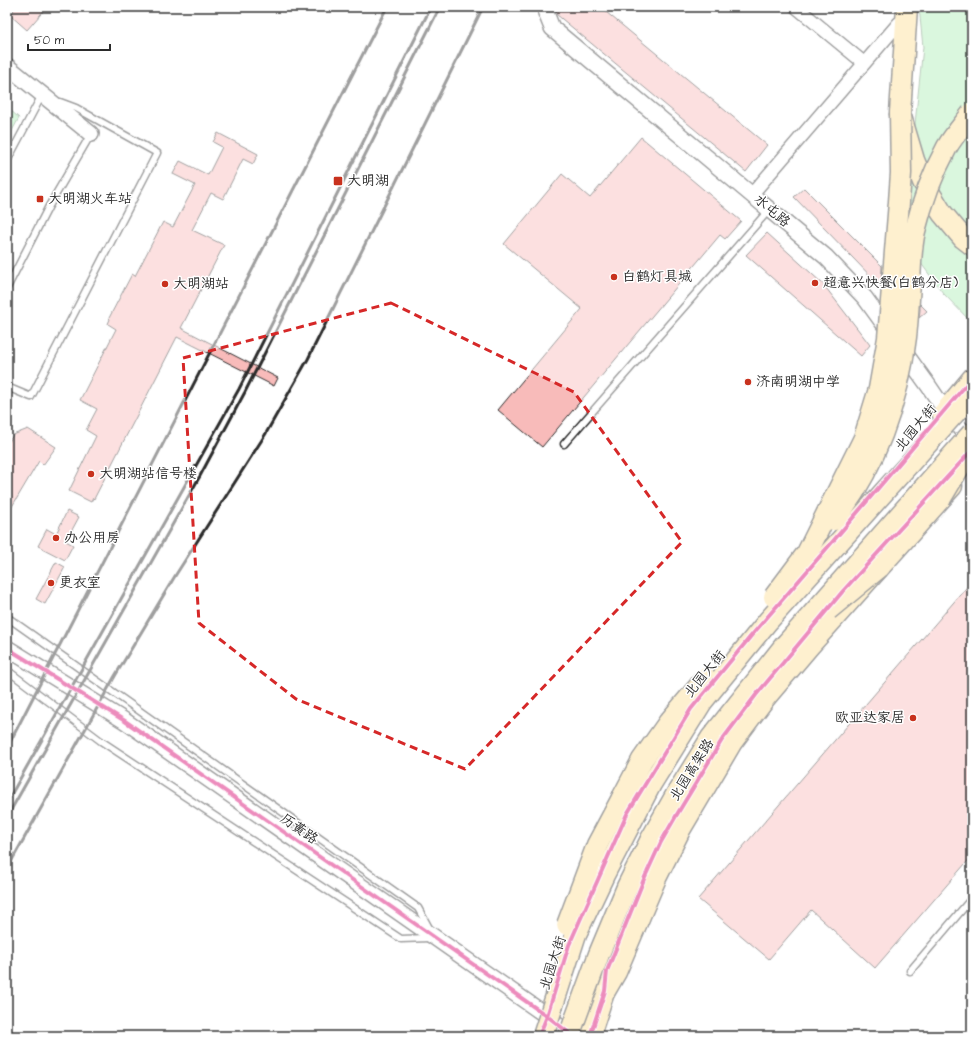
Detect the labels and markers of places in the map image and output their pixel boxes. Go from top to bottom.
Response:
place label: 大明湖 [347,171,389,191]
marker: 大明湖 [332,175,344,187]
place label: 大明湖火车站 [48,189,132,209]
marker: 大明湖火车站 [35,194,45,204]
place label: 白鹤灯具城 [622,267,692,287]
marker: 白鹤灯具城 [609,272,619,282]
place label: 超意兴快餐(白鹤分店) [823,273,958,293]
place label: 大明湖站 [173,274,229,294]
marker: 超意兴快餐(白鹤分店) [810,278,820,288]
marker: 大明湖站 [160,279,170,289]
place label: 济南明湖中学 [756,372,840,392]
marker: 济南明湖中学 [743,377,753,387]
place label: 大明湖站信号楼 [99,464,197,484]
marker: 大明湖站信号楼 [86,469,96,479]
place label: 办公用房 [64,528,120,548]
marker: 办公用房 [51,533,61,543]
place label: 更衣室 [59,573,101,593]
marker: 更衣室 [46,578,56,588]
place label: 欧亚达家居 [835,708,905,728]
marker: 欧亚达家居 [908,713,918,723]

